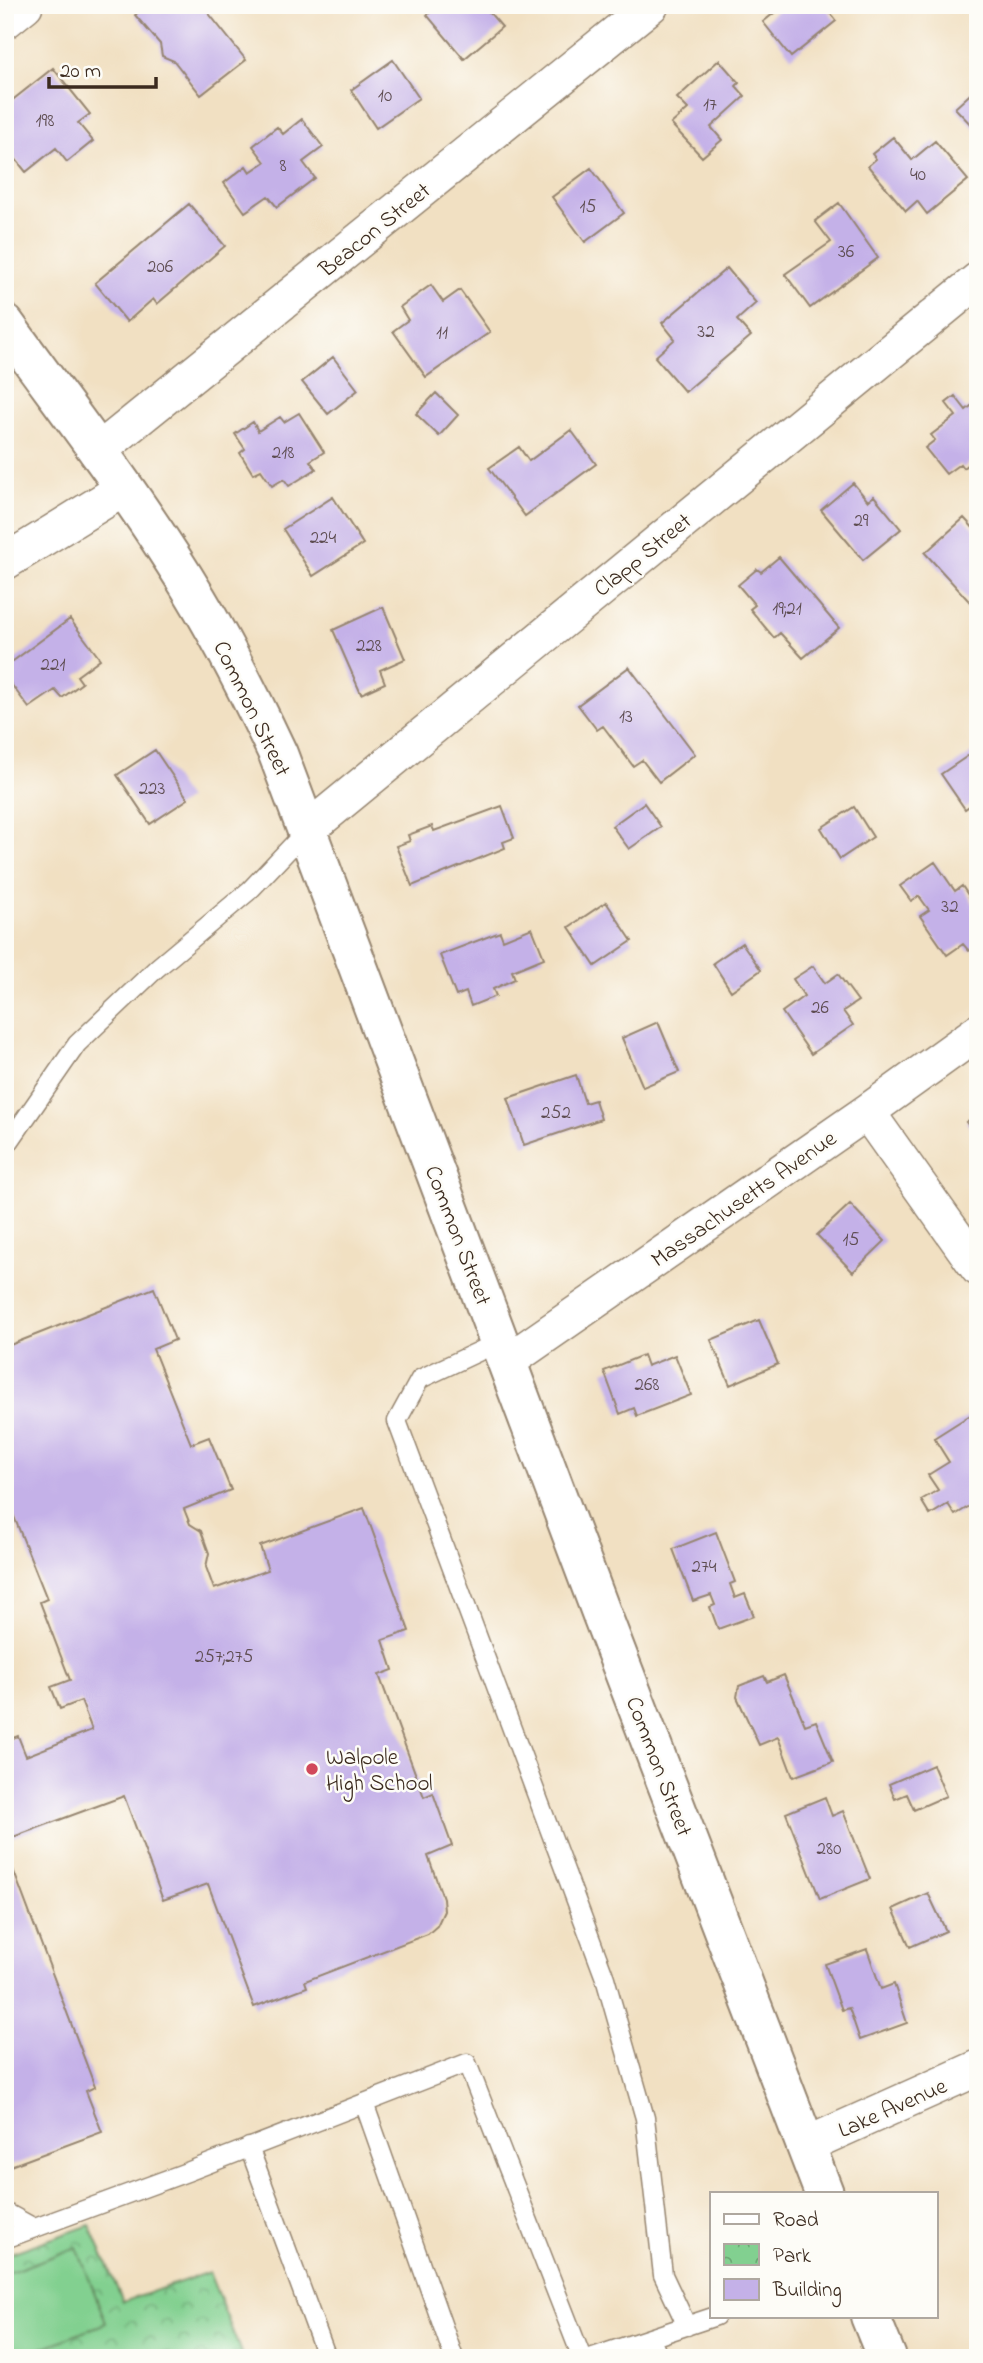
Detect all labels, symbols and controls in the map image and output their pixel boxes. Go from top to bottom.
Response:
scale bar [49,46,156,90]
text: 20 m [60,57,101,87]
house number: 10 [378,83,392,110]
house number: 17 [703,92,717,119]
house number: 198 [36,108,54,135]
house number: 8 [279,153,287,180]
house number: 40 [910,162,926,189]
street label: Beacon Street [312,175,439,287]
house number: 15 [580,194,597,221]
house number: 36 [838,239,854,266]
house number: 206 [147,254,173,281]
house number: 32 [697,319,715,346]
house number: 11 [436,320,448,347]
house number: 218 [272,440,294,467]
street label: Clapp Street [587,506,700,606]
house number: 29 [853,508,869,535]
house number: 224 [310,525,337,552]
house number: 19;21 [772,596,802,623]
house number: 228 [356,633,382,660]
street label: Common Street [204,636,298,783]
house number: 221 [41,652,65,679]
house number: 13 [619,704,633,731]
house number: 223 [139,776,166,803]
house number: 32 [941,894,959,921]
house number: 26 [811,995,829,1022]
house number: 252 [541,1100,571,1127]
street label: Massachusetts Avenue [645,1123,845,1277]
street label: Common Street [415,1161,499,1311]
house number: 15 [843,1227,860,1254]
house number: 268 [635,1372,659,1399]
house number: 274 [691,1554,717,1581]
house number: 257;275 [195,1644,254,1671]
street label: Common Street [616,1692,700,1842]
place label: Walpole High School [326,1742,433,1802]
marker: Walpole High School [304,1761,320,1777]
house number: 280 [817,1836,841,1863]
street label: Lake Avenue [833,2070,953,2148]
legend [710,2192,937,2318]
text: Road [773,2206,819,2236]
text: Park [773,2242,812,2272]
text: Building [772,2276,842,2308]

